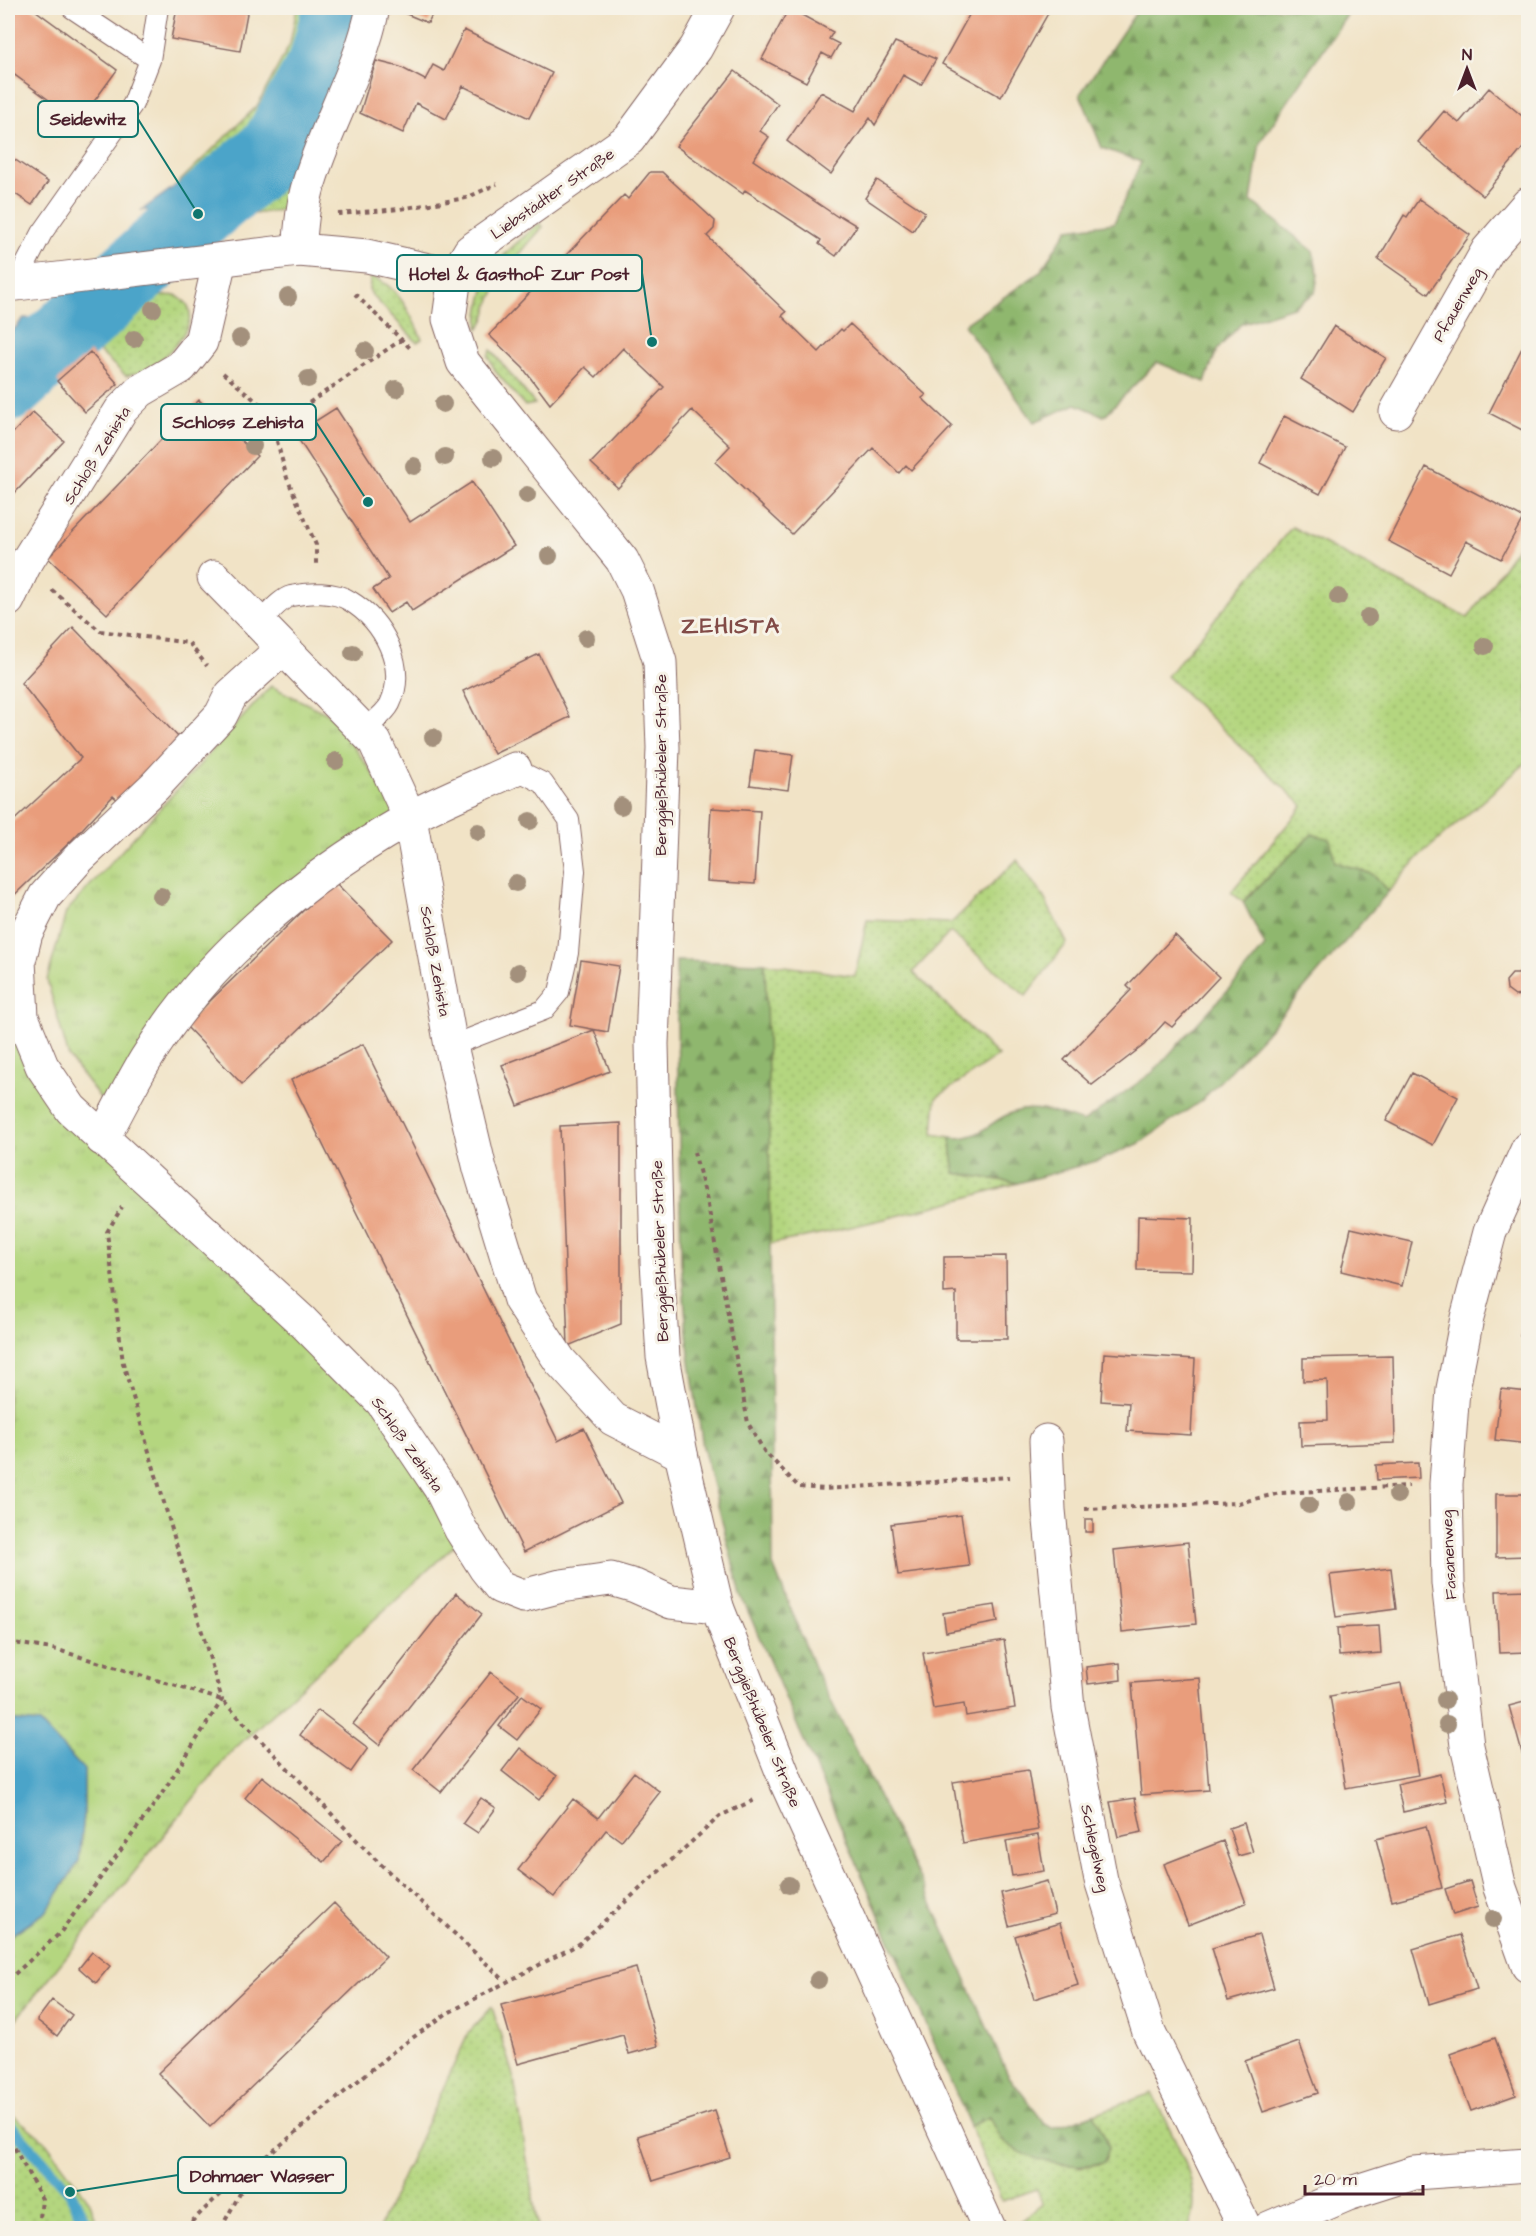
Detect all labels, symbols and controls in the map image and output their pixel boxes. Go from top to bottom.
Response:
north arrow [1437,39,1497,99]
text: N [1462,44,1472,66]
callout: Seidewitz [38,101,138,137]
text: Seidewitz [49,107,127,132]
street label: Liebstädter Straße [486,143,619,245]
callout: Hotel & Gasthof Zur Post [397,255,642,291]
text: Hotel & Gasthof Zur Post [409,262,630,287]
street label: Pfauenweg [1428,263,1489,346]
street label: Schloß Zehista [58,402,136,509]
callout: Schloss Zehista [161,404,316,440]
text: Schloss Zehista [171,410,304,435]
district label: ZEHISTA [681,611,781,642]
street label: Berggießhübeler Straße [650,674,673,856]
street label: Schloß Zehista [414,904,456,1018]
street label: Berggießhübeler Straße [646,1159,675,1342]
street label: Schloß Zehista [366,1392,448,1497]
street label: Fasanenweg [1436,1509,1463,1600]
street label: Berggießhübeler Straße [717,1634,806,1811]
street label: Schlegelweg [1074,1803,1115,1894]
callout: Dohmaer Wasser [178,2157,346,2193]
scale bar [1305,2158,1424,2196]
text: Dohmaer Wasser [190,2164,334,2189]
text: 20 m [1314,2167,1357,2192]

